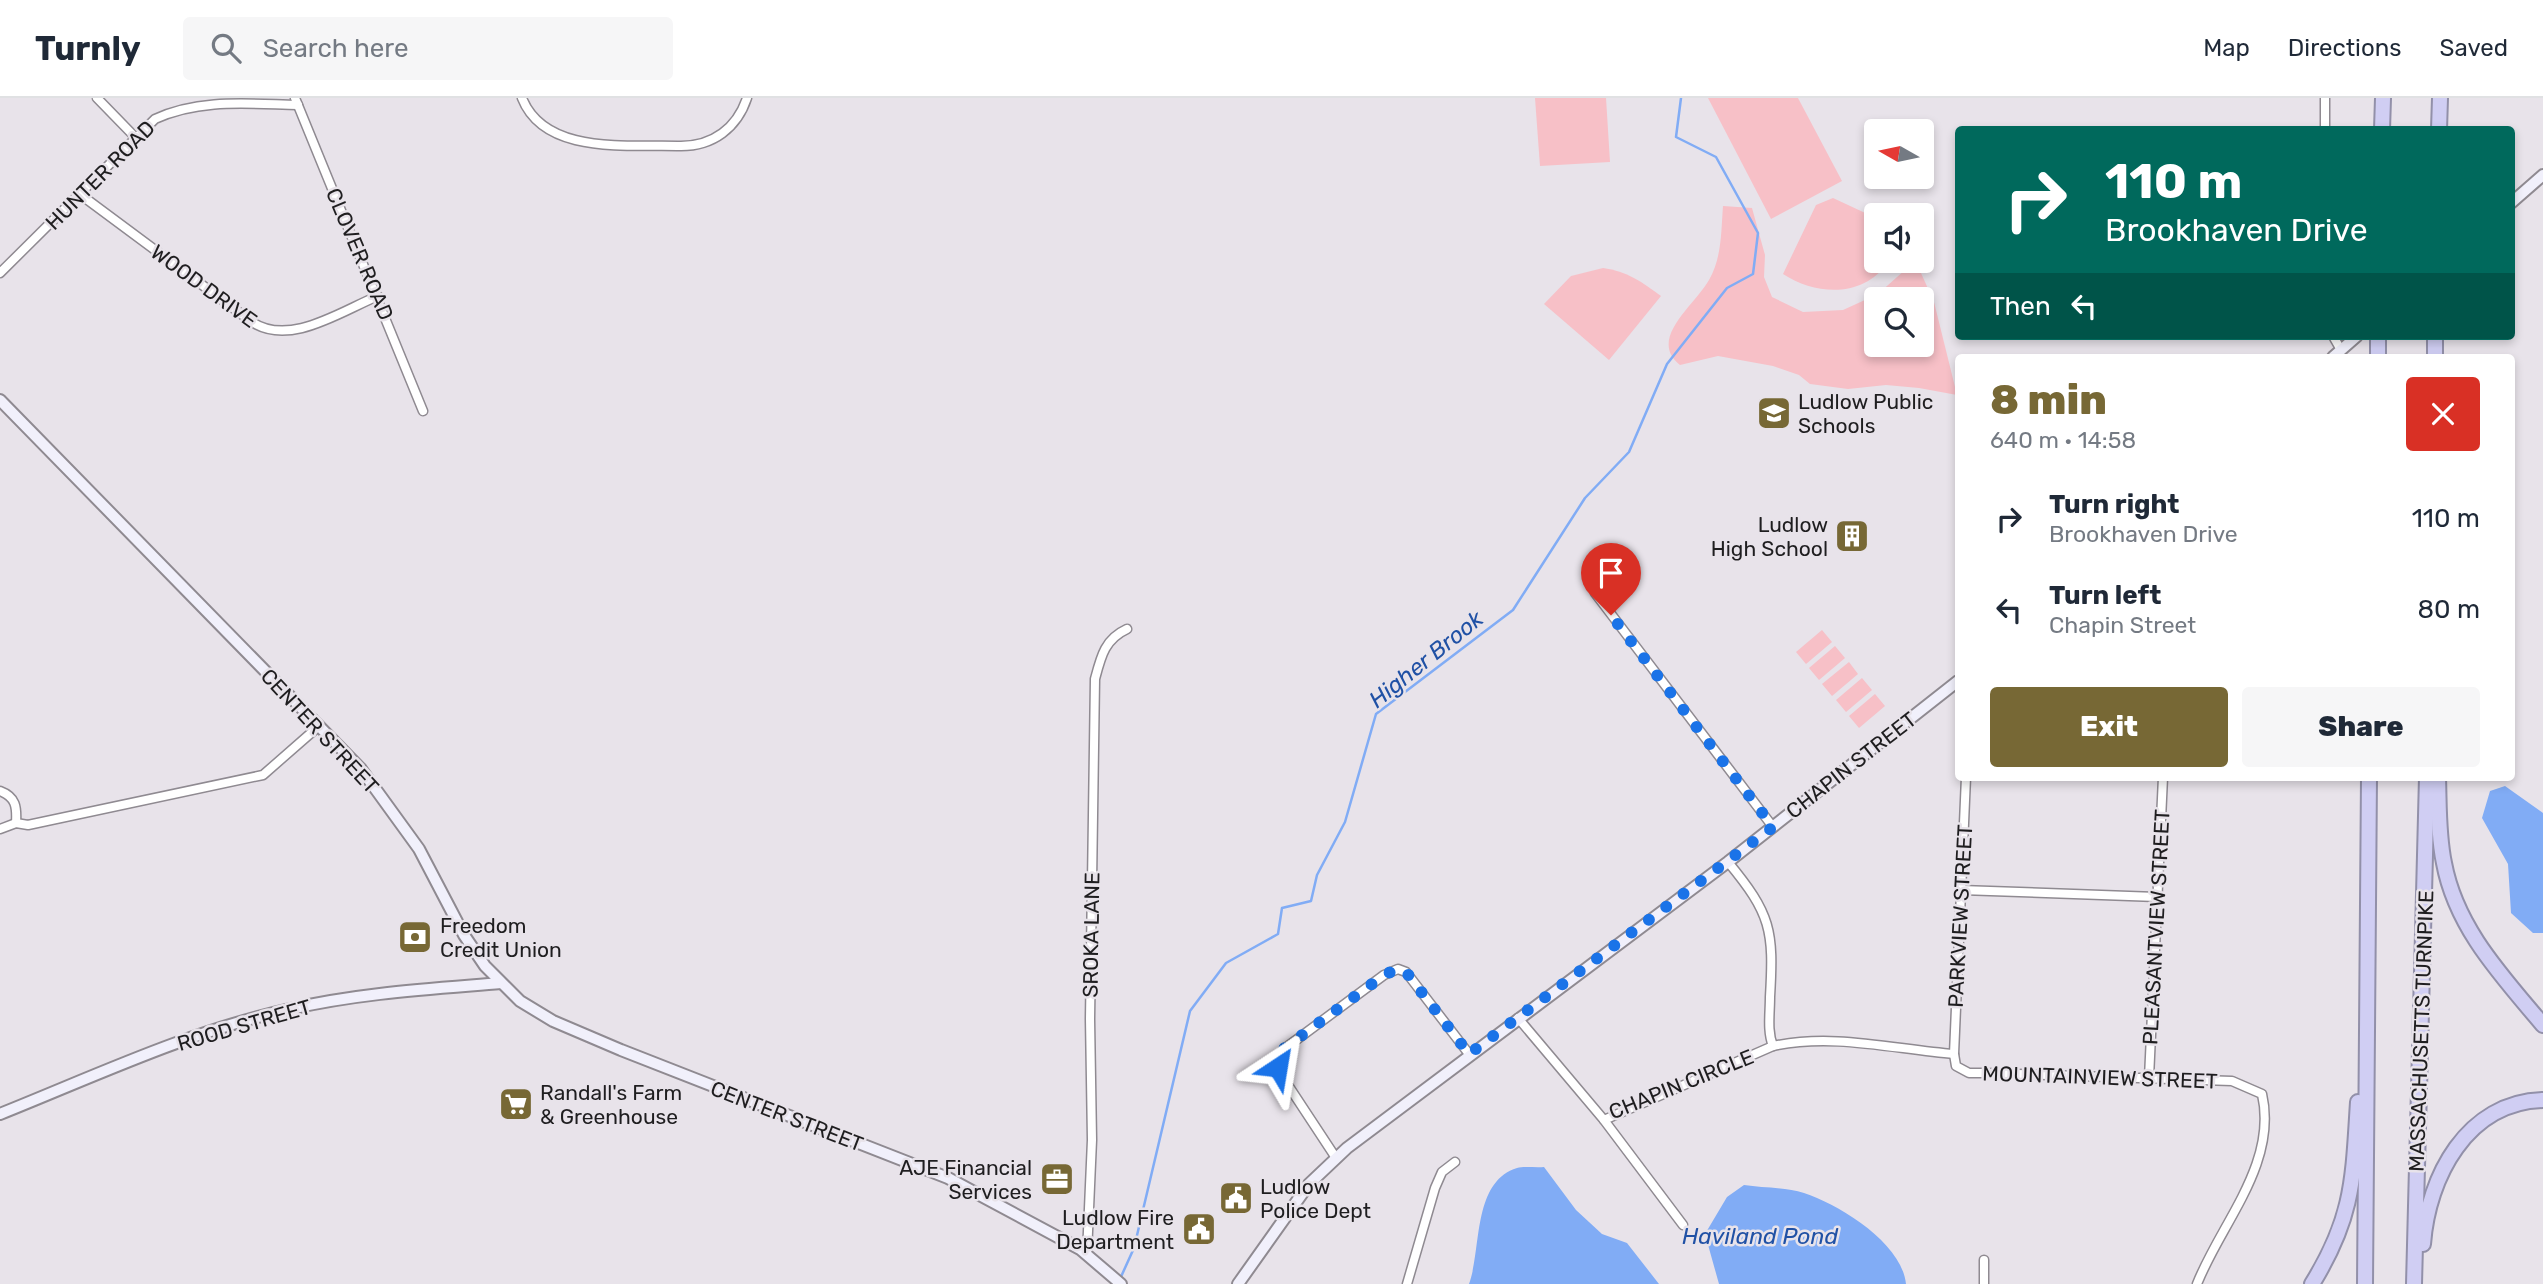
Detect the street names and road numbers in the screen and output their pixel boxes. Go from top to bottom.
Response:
street label: HUNTER ROAD [40,115,160,235]
street label: CLOVER ROAD [321,184,399,324]
street label: WOOD DRIVE [146,239,262,333]
street label: CENTER STREET [256,663,384,799]
street label: CHAPIN STREET [1781,706,1921,824]
street label: PLEASANTVIEW STREET [2137,809,2175,1045]
street label: PARKVIEW STREET [1943,824,1977,1008]
street label: SROKA LANE [1077,872,1105,998]
street label: MASSACHUSETTS TURNPIKE [2404,890,2438,1172]
street label: ROOD STREET [174,994,314,1056]
street label: CHAPIN CIRCLE [1605,1044,1757,1124]
street label: MOUNTAINVIEW STREET [1982,1060,2218,1094]
street label: CENTER STREET [707,1075,867,1157]

